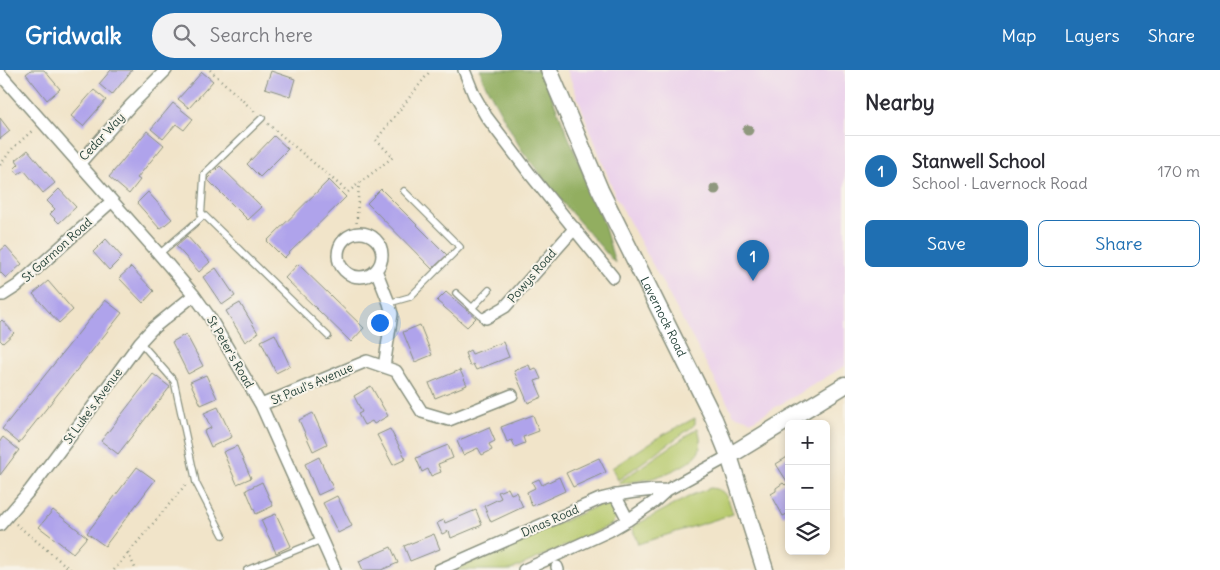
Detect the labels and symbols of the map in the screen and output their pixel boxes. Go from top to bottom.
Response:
street label: Cedar Way [76,110,128,164]
street label: St Garmon Road [19,214,95,285]
pin: 1 [737,240,769,281]
street label: Powys Road [504,246,559,306]
street label: Lavernock Road [637,274,690,359]
your location [367,310,393,336]
street label: St Peter's Road [204,313,257,390]
street label: St Paul's Avenue [269,360,355,408]
street label: St Luke's Avenue [60,365,125,447]
street label: Dinas Road [519,501,581,540]

